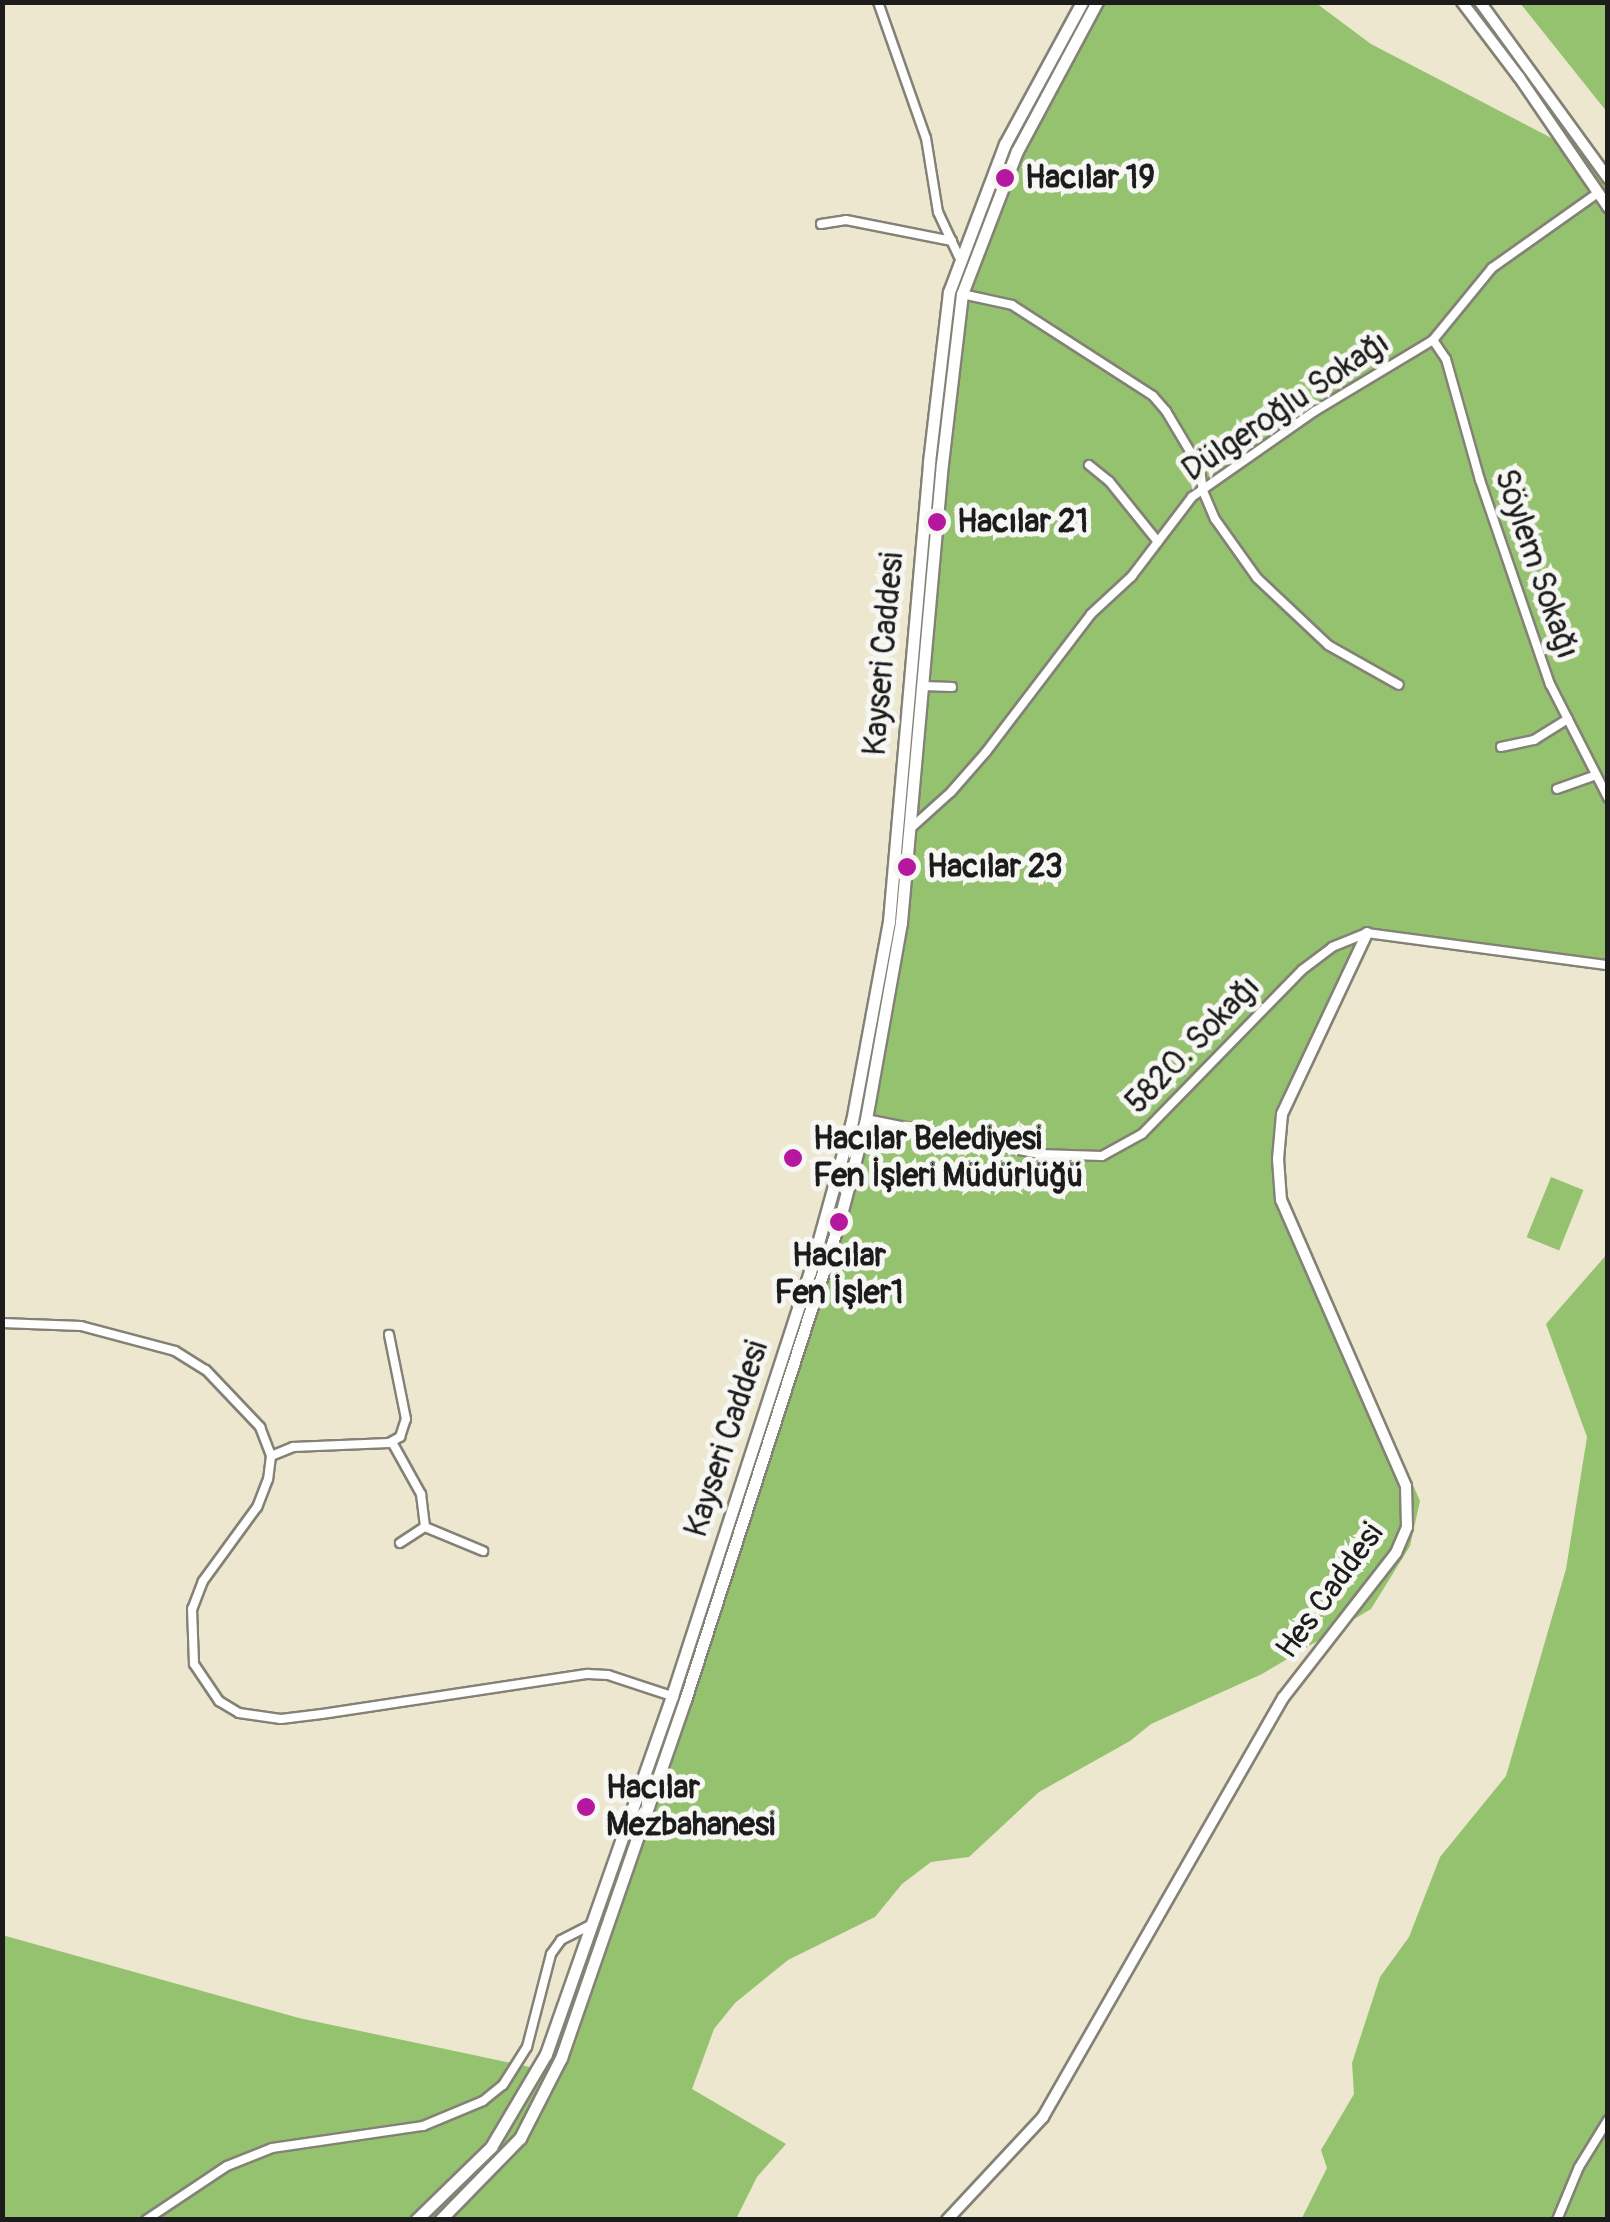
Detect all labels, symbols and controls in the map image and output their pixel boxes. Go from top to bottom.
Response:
place label: Hacılar 19 [1025,159,1155,197]
marker: Hacılar 19 [994,167,1016,189]
street label: Dülgeroğlu Sokağı [1175,324,1397,490]
street label: Söylem Sokağı [1486,464,1586,664]
place label: Hacılar 21 [957,503,1088,541]
marker: Hacılar 21 [926,511,948,533]
street label: Kayseri Caddesi [856,551,912,757]
place label: Hacılar 23 [927,848,1063,886]
marker: Hacılar 23 [896,856,918,878]
street label: 5820. Sokağı [1118,968,1268,1122]
place label: Hacılar Belediyesi Fen İşleri Müdürlüğü [813,1121,1083,1196]
marker: Hacılar Belediyesi Fen İşleri Müdürlüğü [782,1147,804,1169]
marker: Hacılar Fen İşler1 [828,1211,850,1233]
place label: Hacılar Fen İşler1 [774,1238,904,1313]
street label: Kayseri Caddesi [677,1336,777,1542]
street label: Hes Caddesi [1268,1516,1392,1666]
place label: Hacılar Mezbahanesi [606,1770,775,1845]
marker: Hacılar Mezbahanesi [575,1796,597,1818]

